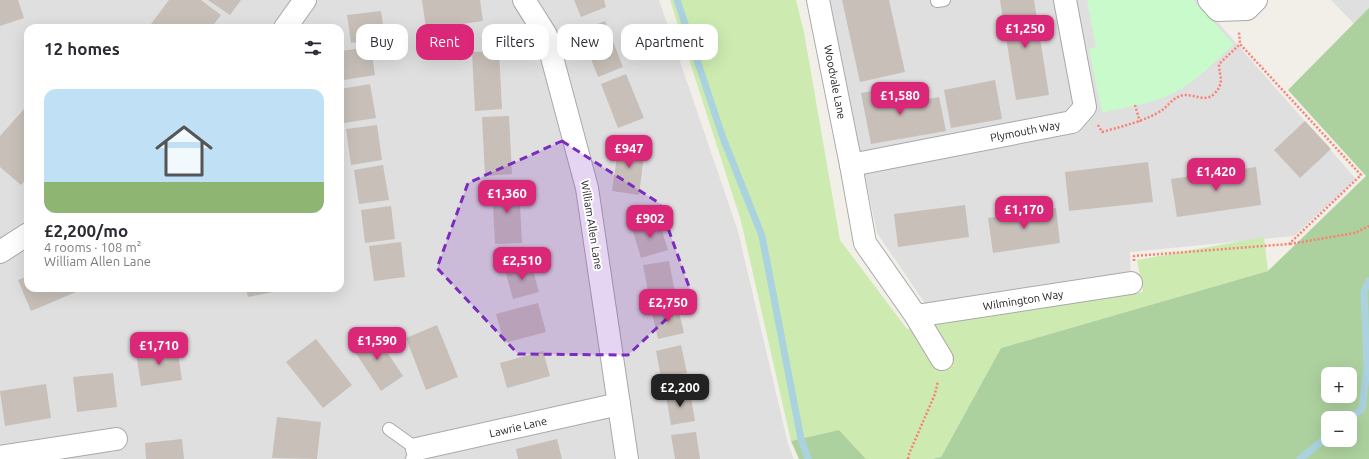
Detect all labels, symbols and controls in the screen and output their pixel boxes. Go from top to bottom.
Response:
pin: £1,250 [992,15,1058,49]
text: £1,250 [1005,21,1045,35]
chip: Buy [356,24,408,60]
chip: Rent [416,24,474,60]
chip: Filters [482,24,549,60]
chip: New [557,24,613,60]
chip: Apartment [621,24,718,60]
icon: filters [302,37,324,59]
text: 12 homes [44,39,120,58]
street label: Woodvale Lane [822,44,848,120]
pin: £1,580 [867,82,933,116]
text: £1,580 [880,88,920,102]
icon: home [148,115,220,187]
street label: Plymouth Way [989,118,1062,144]
pin: £947 [605,135,653,169]
text: £947 [614,141,644,155]
pin: £1,420 [1183,158,1249,192]
text: £1,420 [1196,164,1236,178]
street label: William Allen Lane [579,179,605,271]
pin: £1,360 [474,180,540,214]
text: £1,360 [487,186,527,200]
pin: £1,170 [991,196,1057,230]
text: £1,170 [1004,202,1044,216]
pin: £902 [626,205,674,239]
text: £902 [635,211,665,225]
text: £2,200/mo [44,221,128,240]
text: 4 rooms · 108 m² [44,240,141,254]
pin: £2,510 [489,247,555,281]
text: £2,510 [502,253,542,267]
text: William Allen Lane [44,254,151,268]
street label: Wilmington Way [982,288,1065,312]
pin: £2,750 [635,289,701,323]
text: £2,750 [648,295,688,309]
pin: £1,590 [344,327,410,361]
pin: £1,710 [126,332,192,366]
text: £1,590 [357,333,397,347]
text: £1,710 [139,338,179,352]
map controls [1321,367,1357,447]
button: + [1321,367,1357,403]
pin: £2,200 [647,374,713,408]
text: £2,200 [660,380,700,394]
button: − [1321,411,1357,447]
street label: Lawrie Lane [488,415,548,439]

